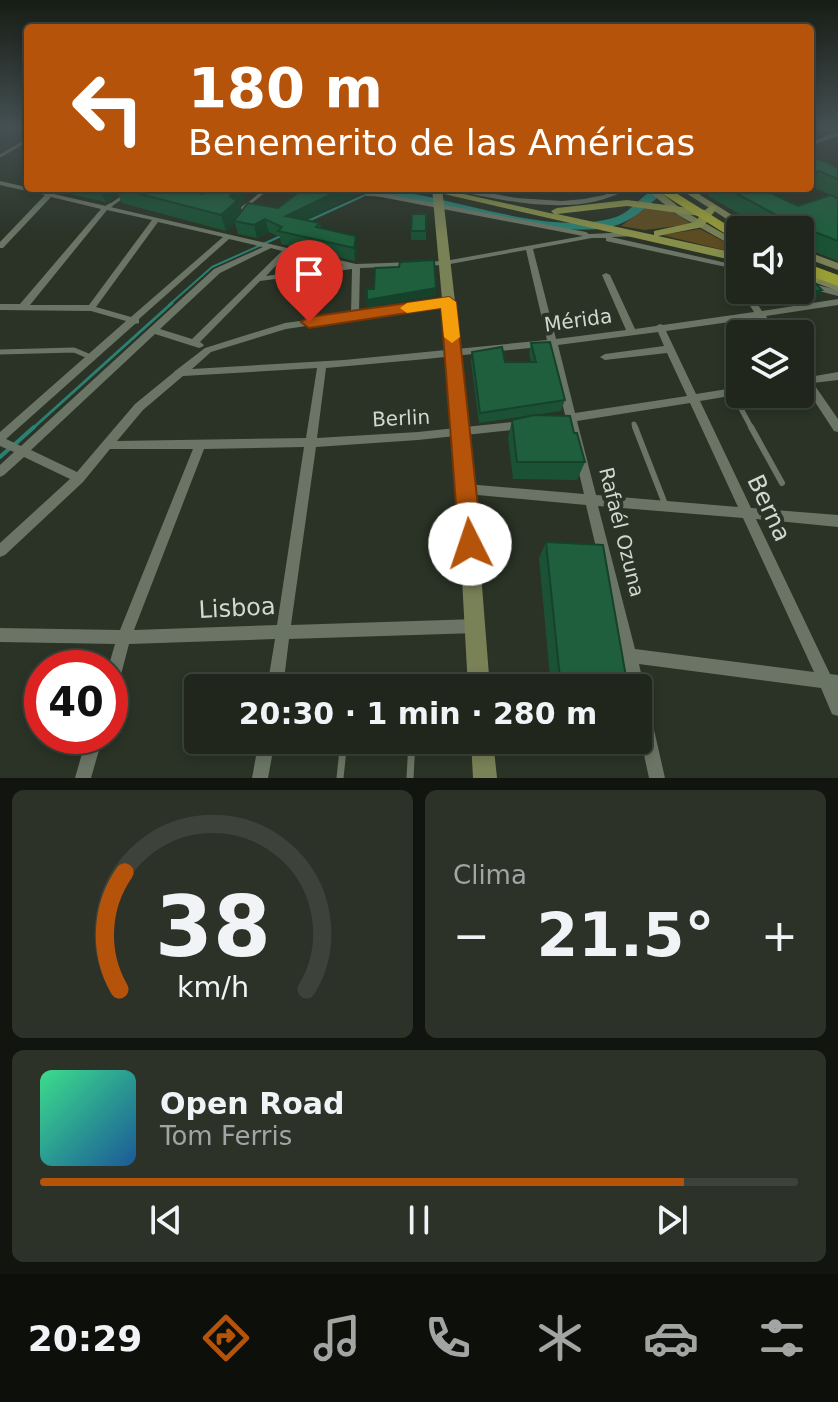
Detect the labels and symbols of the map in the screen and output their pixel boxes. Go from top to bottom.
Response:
pin [275,240,343,322]
street label: Mérida [543,303,613,337]
street label: Berlin [371,404,431,432]
street label: Rafaél Ozuna [594,465,650,599]
street label: Berna [741,470,797,546]
position arrow [428,502,512,586]
street label: Lisboa [198,592,276,624]
speed limit sign: 40 [24,650,128,754]

